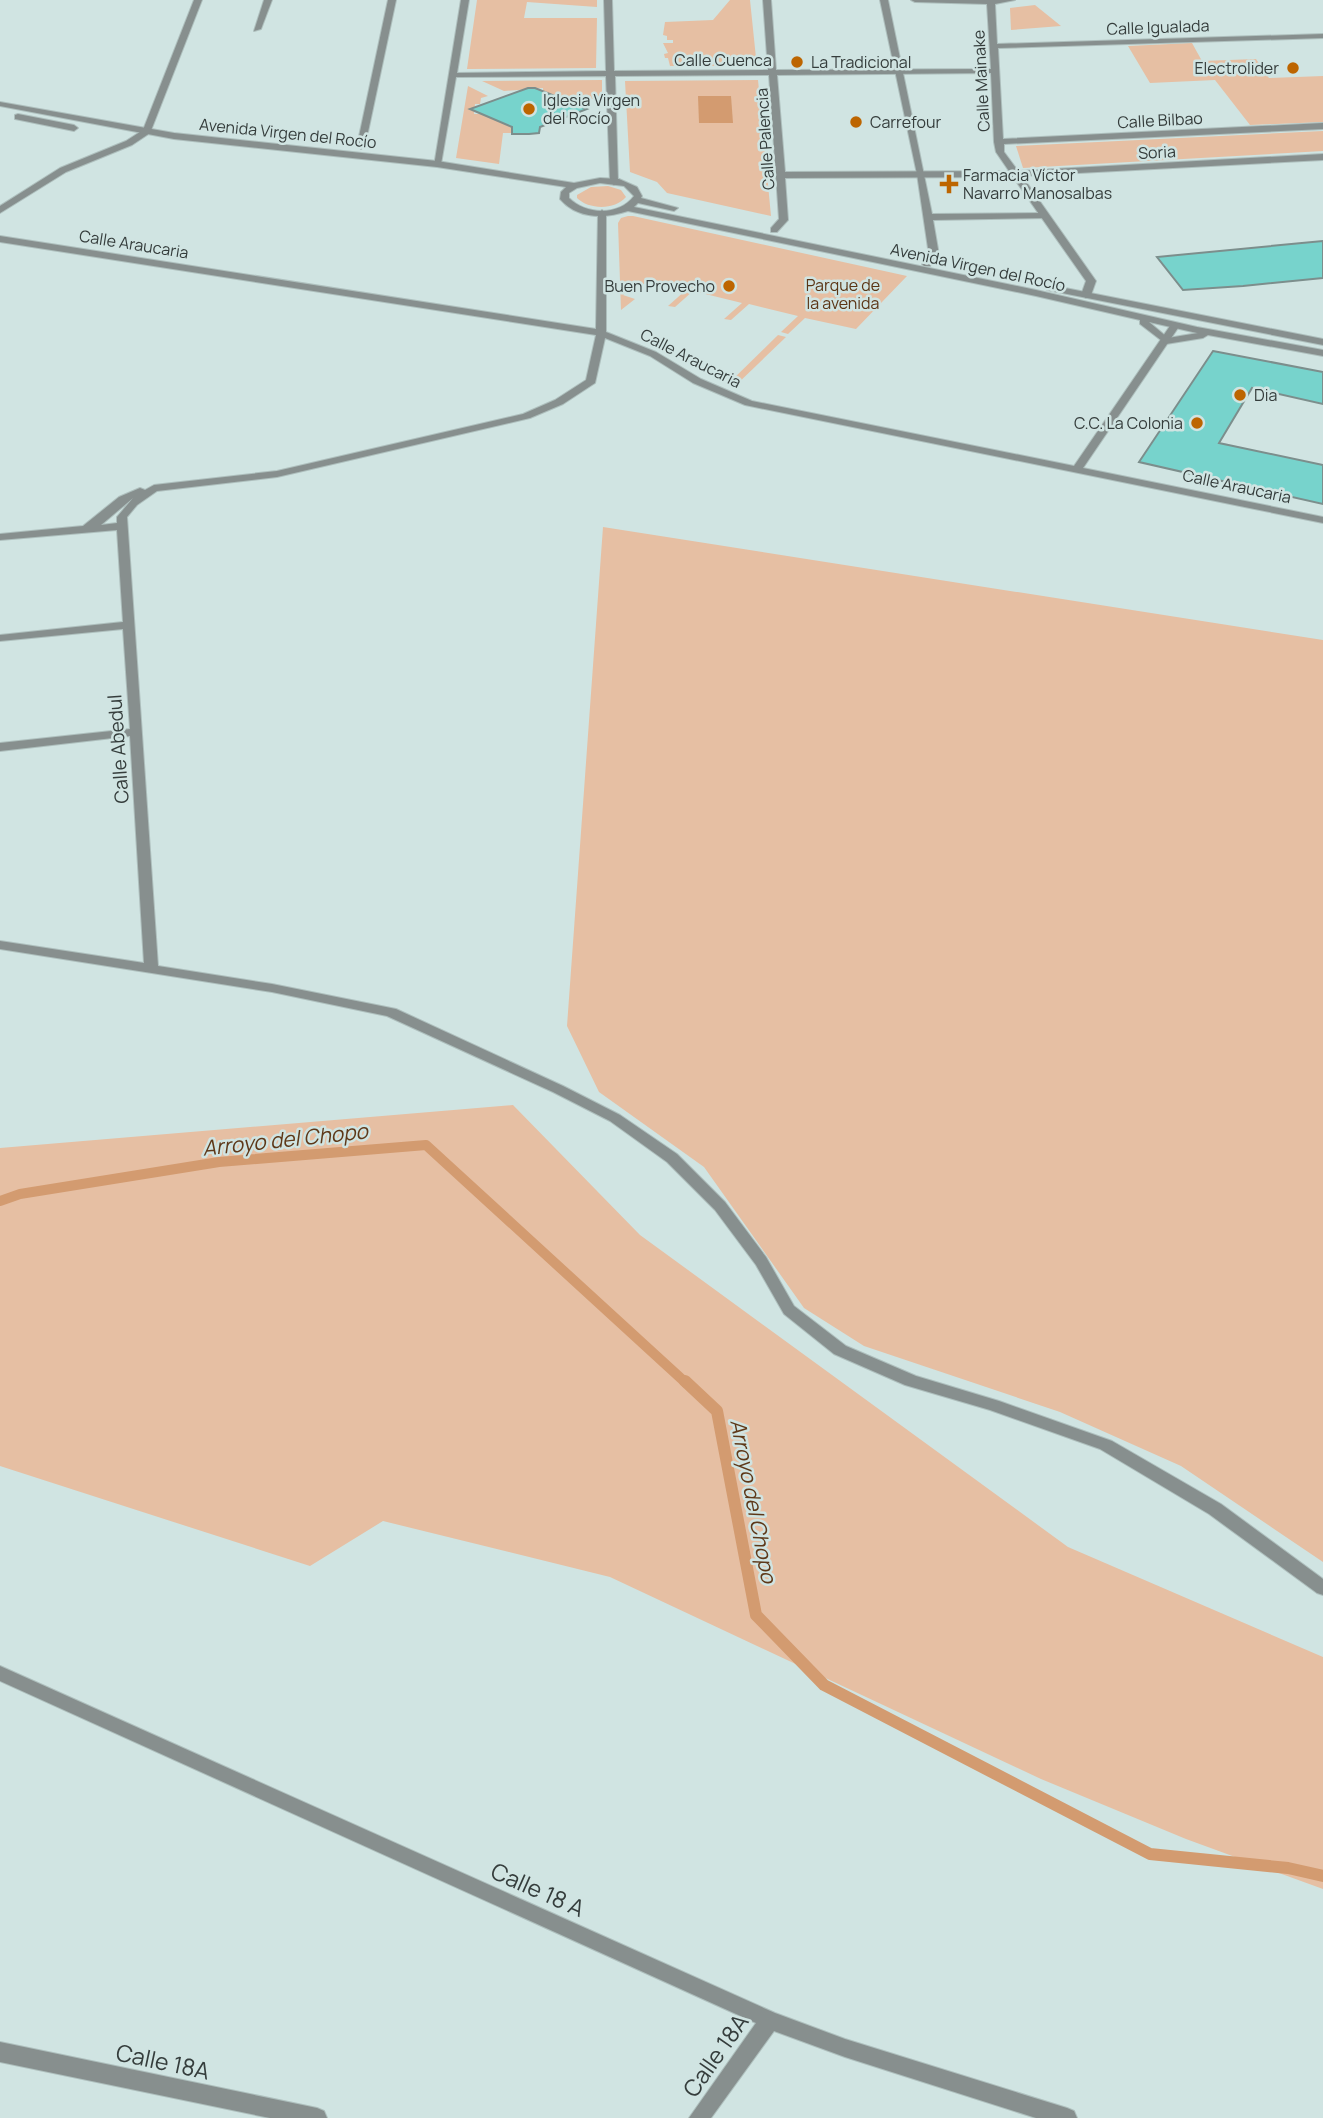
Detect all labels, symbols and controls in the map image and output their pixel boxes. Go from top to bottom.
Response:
street label: Calle Igualada [1106,14,1210,40]
street label: Calle Mainake [967,30,995,132]
street label: Calle Cuenca [674,49,772,71]
place label: La Tradicional [811,51,912,73]
marker: La Tradicional [789,54,805,70]
place label: Electrolider [1194,57,1279,79]
marker: Electrolider [1285,60,1301,76]
street label: Calle Palencia [750,87,780,191]
place label: Iglesia Virgen del Rocío [543,89,640,129]
marker: Iglesia Virgen del Rocío [521,101,537,117]
street label: Calle Bilbao [1117,107,1203,133]
place label: Carrefour [870,111,941,133]
street label: Avenida Virgen del Rocío [198,113,378,153]
marker: Carrefour [848,114,864,130]
street label: Soria [1138,140,1176,164]
place label: Farmacia Víctor Navarro Manosalbas [963,164,1112,204]
marker: Farmacia Víctor Navarro Manosalbas [941,176,957,192]
street label: Calle Araucaria [78,224,190,264]
street label: Avenida Virgen del Rocío [889,238,1067,296]
park label: Parque de la avenida [806,274,880,314]
place label: Buen Provecho [604,275,715,297]
marker: Buen Provecho [721,278,737,294]
street label: Calle Araucaria [637,323,745,393]
place label: Dia [1254,384,1277,406]
marker: Dia [1232,387,1248,403]
place label: C.C. La Colonia [1074,412,1183,434]
marker: C.C. La Colonia [1189,415,1205,431]
street label: Calle Araucaria [1181,464,1293,508]
street label: Calle Abedul [101,694,135,804]
water label: Arroyo del Chopo [201,1116,371,1162]
water label: Arroyo del Chopo [724,1417,784,1587]
street label: Calle 18 A [486,1854,590,1924]
street label: Calle 18A [675,2007,756,2103]
street label: Calle 18A [113,2035,213,2087]

